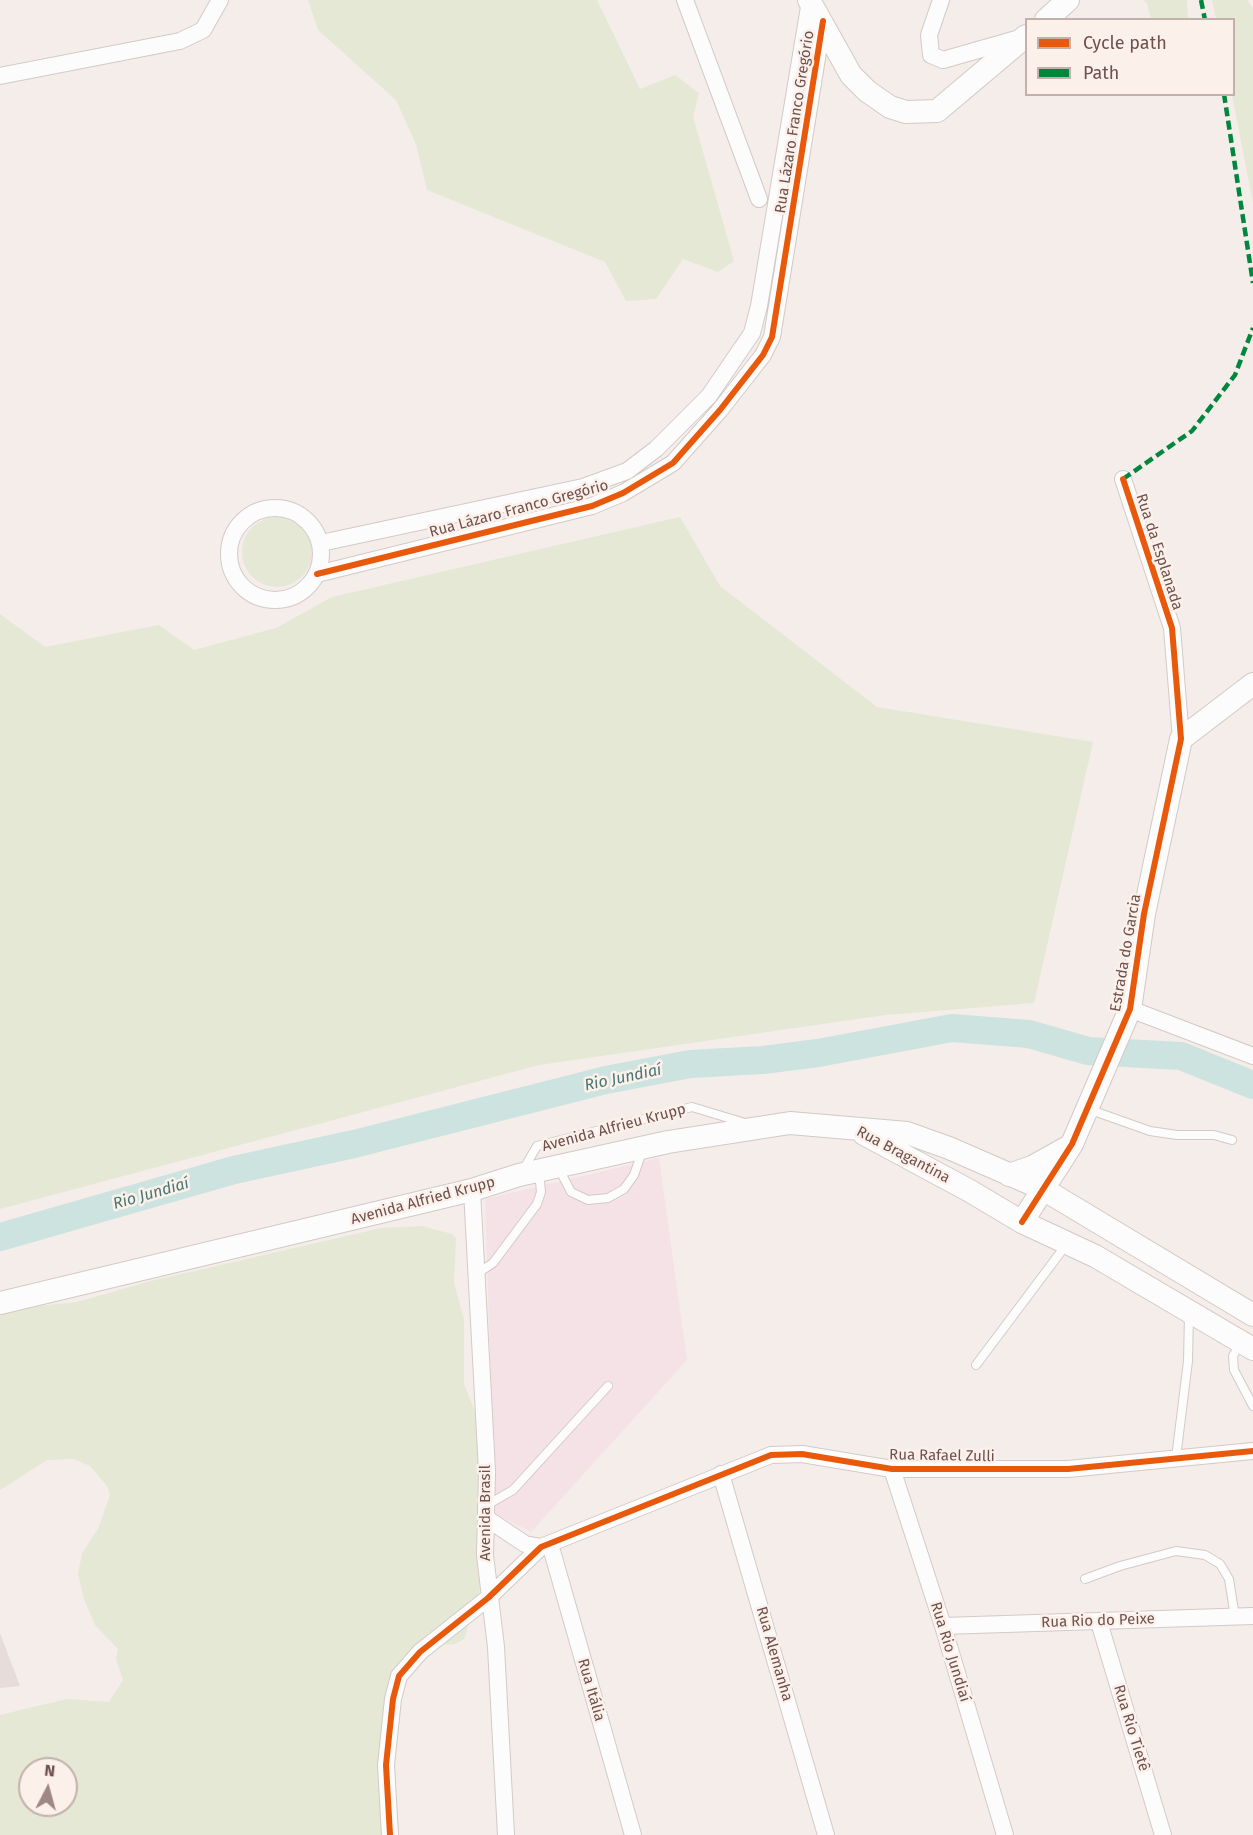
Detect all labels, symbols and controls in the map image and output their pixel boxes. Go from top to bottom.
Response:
legend [1025,18,1235,96]
street label: Rua Lázaro Franco Gregório [772,29,818,215]
text: Cycle path [1083,32,1167,54]
text: Path [1083,62,1119,84]
street label: Rua Lázaro Franco Gregório [427,476,611,542]
street label: Rua da Esplanada [1132,491,1186,613]
street label: Estrada do Garcia [1107,893,1145,1013]
water label: Rio Jundiaí [583,1060,663,1096]
street label: Avenida Alfrieu Krupp [540,1100,688,1156]
street label: Rua Bragantina [853,1123,953,1187]
street label: Avenida Alfried Krupp [349,1173,497,1229]
water label: Rio Jundiaí [111,1174,191,1214]
street label: Rua Rafael Zulli [889,1446,995,1466]
street label: Avenida Brasil [477,1465,495,1561]
street label: Rua Rio Jundiaí [926,1600,974,1704]
street label: Rua Alemanha [752,1605,796,1703]
street label: Rua Rio do Peixe [1041,1610,1155,1632]
street label: Rua Itália [573,1657,609,1723]
street label: Rua Rio Tietê [1109,1683,1153,1773]
north arrow [18,1757,78,1817]
text: N [43,1761,56,1781]

